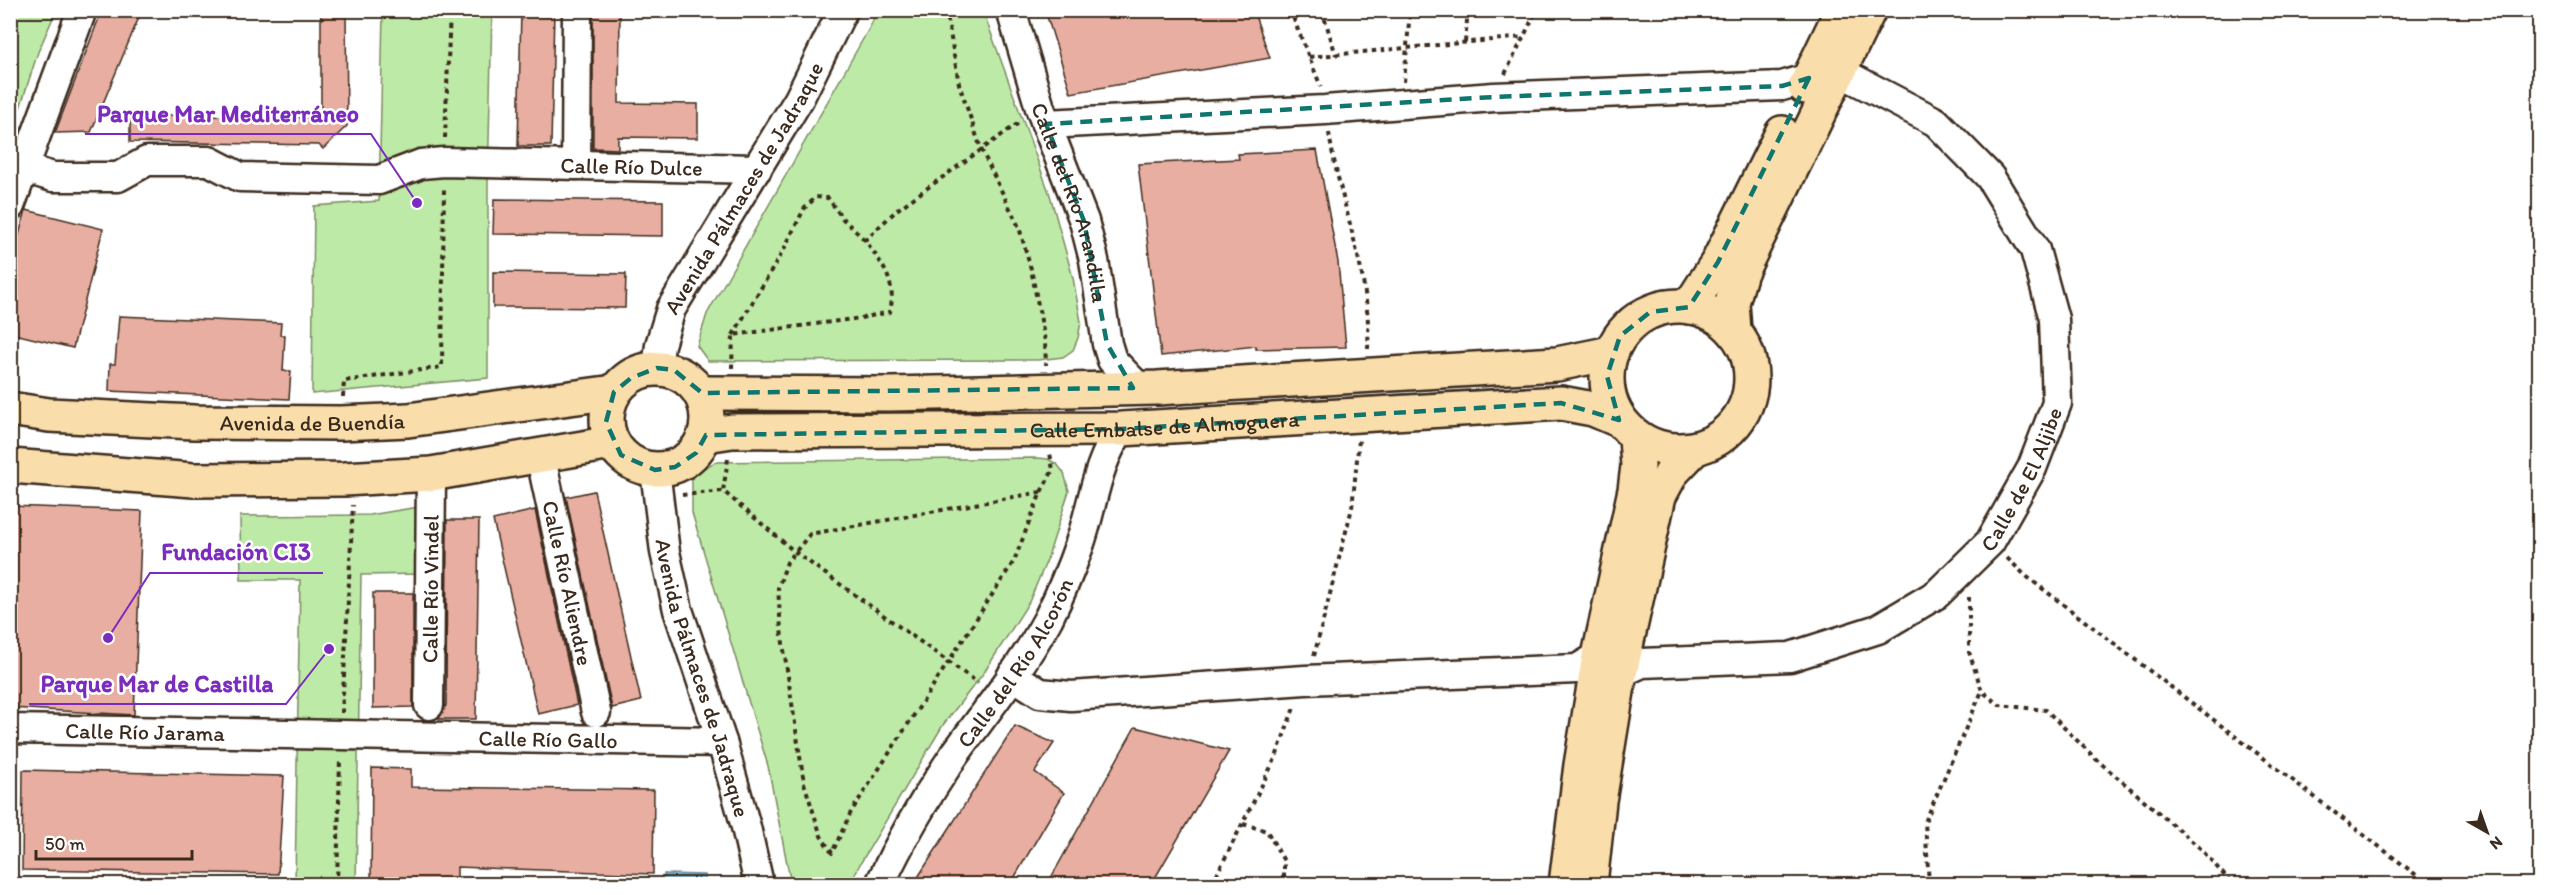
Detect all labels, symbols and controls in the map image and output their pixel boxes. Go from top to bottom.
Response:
street label: Avenida Pálmaces de Jadraque [658,58,829,319]
callout: Parque Mar Mediterráneo [85,92,371,134]
text: Parque Mar Mediterráneo [97,99,359,129]
street label: Calle del Río Arandilla [1025,99,1113,305]
street label: Calle Río Dulce [560,152,703,182]
street label: Calle de El Aljibe [1975,403,2068,558]
street label: Calle Embalse de Almoguera [1030,405,1301,443]
street label: Avenida de Buendía [220,407,406,437]
street label: Calle Río Aliendre [536,498,599,668]
street label: Calle Río Vindel [416,515,445,663]
callout: Fundación CI3 [150,531,323,573]
text: Fundación CI3 [161,537,311,566]
street label: Avenida Pálmaces de Jadraque [650,537,756,820]
street label: Calle del Río Alcorón [951,573,1079,753]
callout: Parque Mar de Castilla [29,662,286,704]
text: Parque Mar de Castilla [41,669,274,699]
street label: Calle Río Jarama [65,717,226,747]
street label: Calle Río Gallo [478,725,618,754]
north arrow [2457,802,2517,862]
scale bar [36,823,192,861]
text: N [2486,832,2507,854]
text: 50 m [45,833,85,855]

